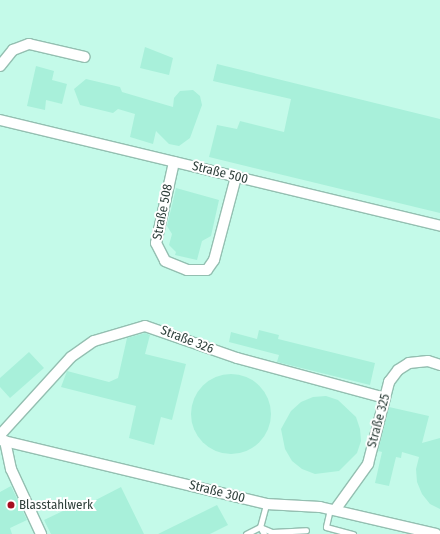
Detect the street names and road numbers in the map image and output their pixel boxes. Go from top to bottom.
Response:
street label: Straße 500 [190,159,250,187]
street label: Straße 508 [150,183,176,241]
street label: Straße 326 [158,323,216,357]
street label: Straße 325 [364,392,394,450]
street label: Straße 300 [187,478,247,506]

